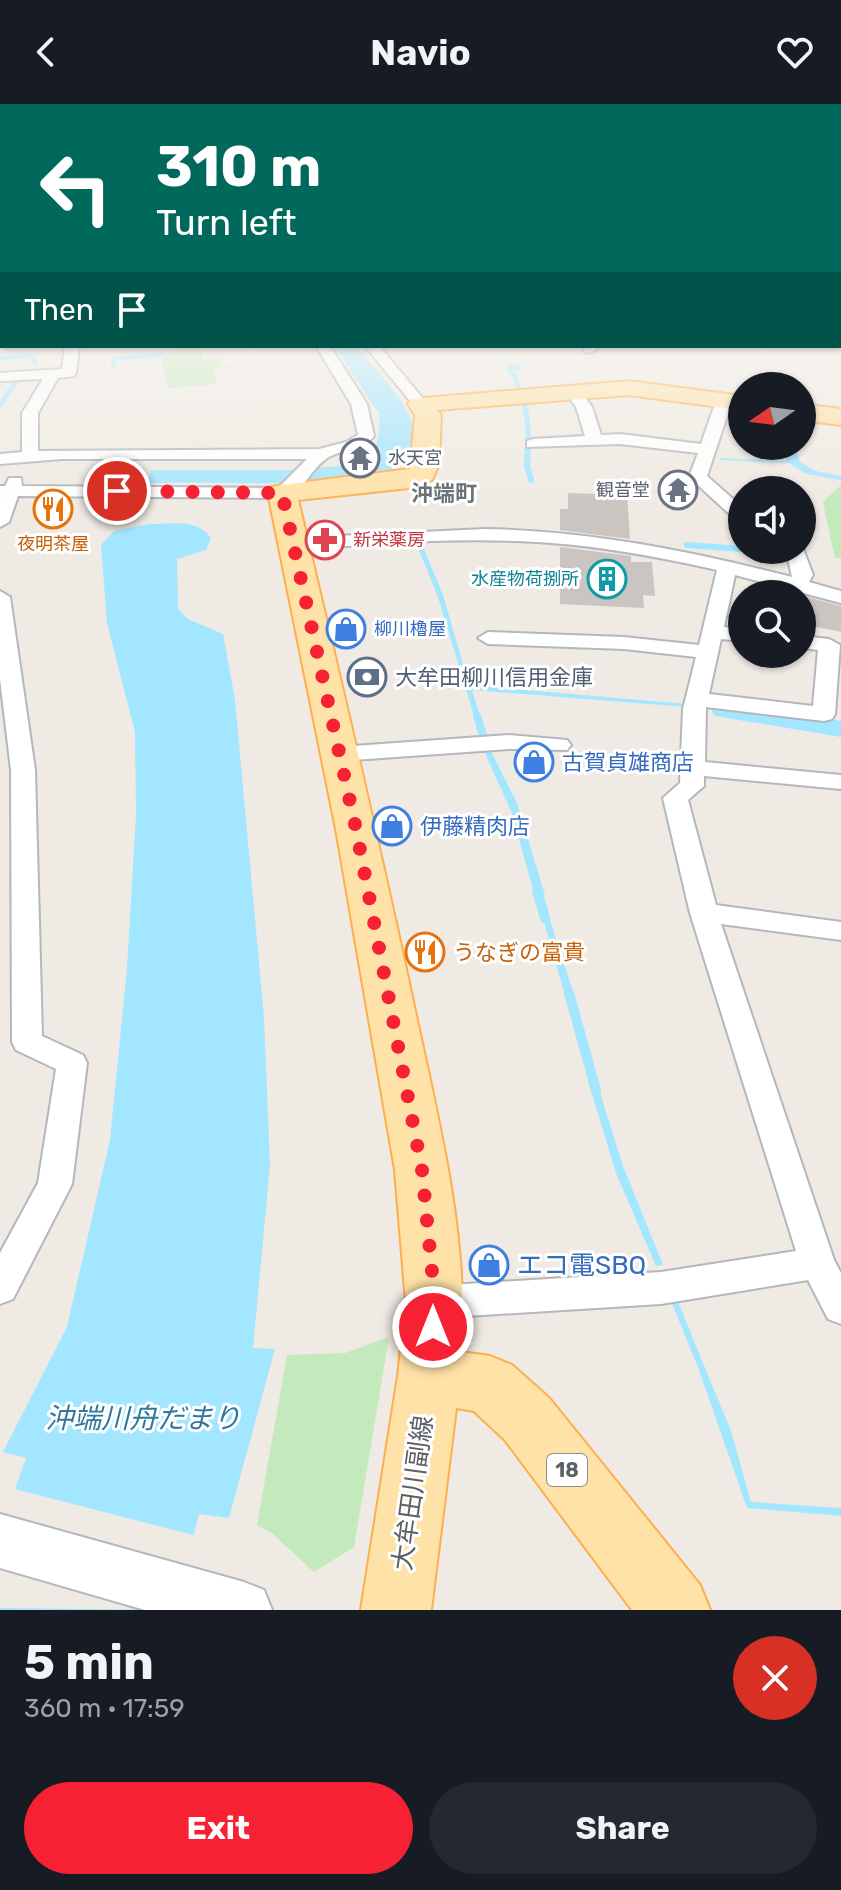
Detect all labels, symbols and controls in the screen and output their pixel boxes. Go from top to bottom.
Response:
icon: back [24,30,68,74]
icon: heart [773,30,817,74]
text: Navio [370,31,471,74]
text: 310 m [156,134,321,200]
icon: left [24,136,128,240]
text: Turn left [156,201,297,244]
icon: arrive [110,288,154,332]
text: Then [24,292,94,328]
north arrow [728,372,816,460]
map controls [728,372,816,668]
temple icon: 水天宮 [339,437,381,479]
place label: 水天宮 [388,447,442,469]
pin [83,457,151,525]
icon: arrive [95,469,139,513]
temple icon: 観音堂 [657,469,699,511]
button: sound [728,476,816,564]
place label: 観音堂 [596,479,650,501]
district label: 沖端町 [411,480,477,507]
restaurant icon: 夜明茶屋 [32,488,74,530]
pharmacy icon: 新栄薬房 [304,519,346,561]
place label: 新栄薬房 [353,529,425,551]
place label: 夜明茶屋 [17,533,89,555]
building icon: 水産物荷捌所 [586,558,628,600]
place label: 水産物荷捌所 [471,568,579,590]
button: search [728,580,816,668]
shop icon: 柳川櫓屋 [325,608,367,650]
place label: 柳川櫓屋 [374,618,446,640]
bank icon: 大牟田柳川信用金庫 [346,656,388,698]
place label: 大牟田柳川信用金庫 [395,664,593,691]
shop icon: 古賀貞雄商店 [513,741,555,783]
place label: 古賀貞雄商店 [562,749,694,776]
shop icon: 伊藤精肉店 [371,805,413,847]
place label: 伊藤精肉店 [420,813,530,840]
restaurant icon: うなぎの富貴 [404,931,446,973]
place label: うなぎの富貴 [453,939,585,966]
shop icon: エコ電SBQ [468,1244,510,1286]
place label: エコ電SBQ [517,1250,646,1281]
position arrow [391,1285,475,1369]
water label: 沖端川舟だまり [45,1402,241,1435]
street label: 大牟田川副線 [387,1414,439,1572]
road number: 18 [547,1454,587,1486]
text: 5 min [24,1634,154,1691]
button: close [733,1636,817,1720]
text: 360 m · 17:59 [24,1693,185,1724]
button: Exit [24,1782,413,1874]
button: Share [429,1782,817,1874]

